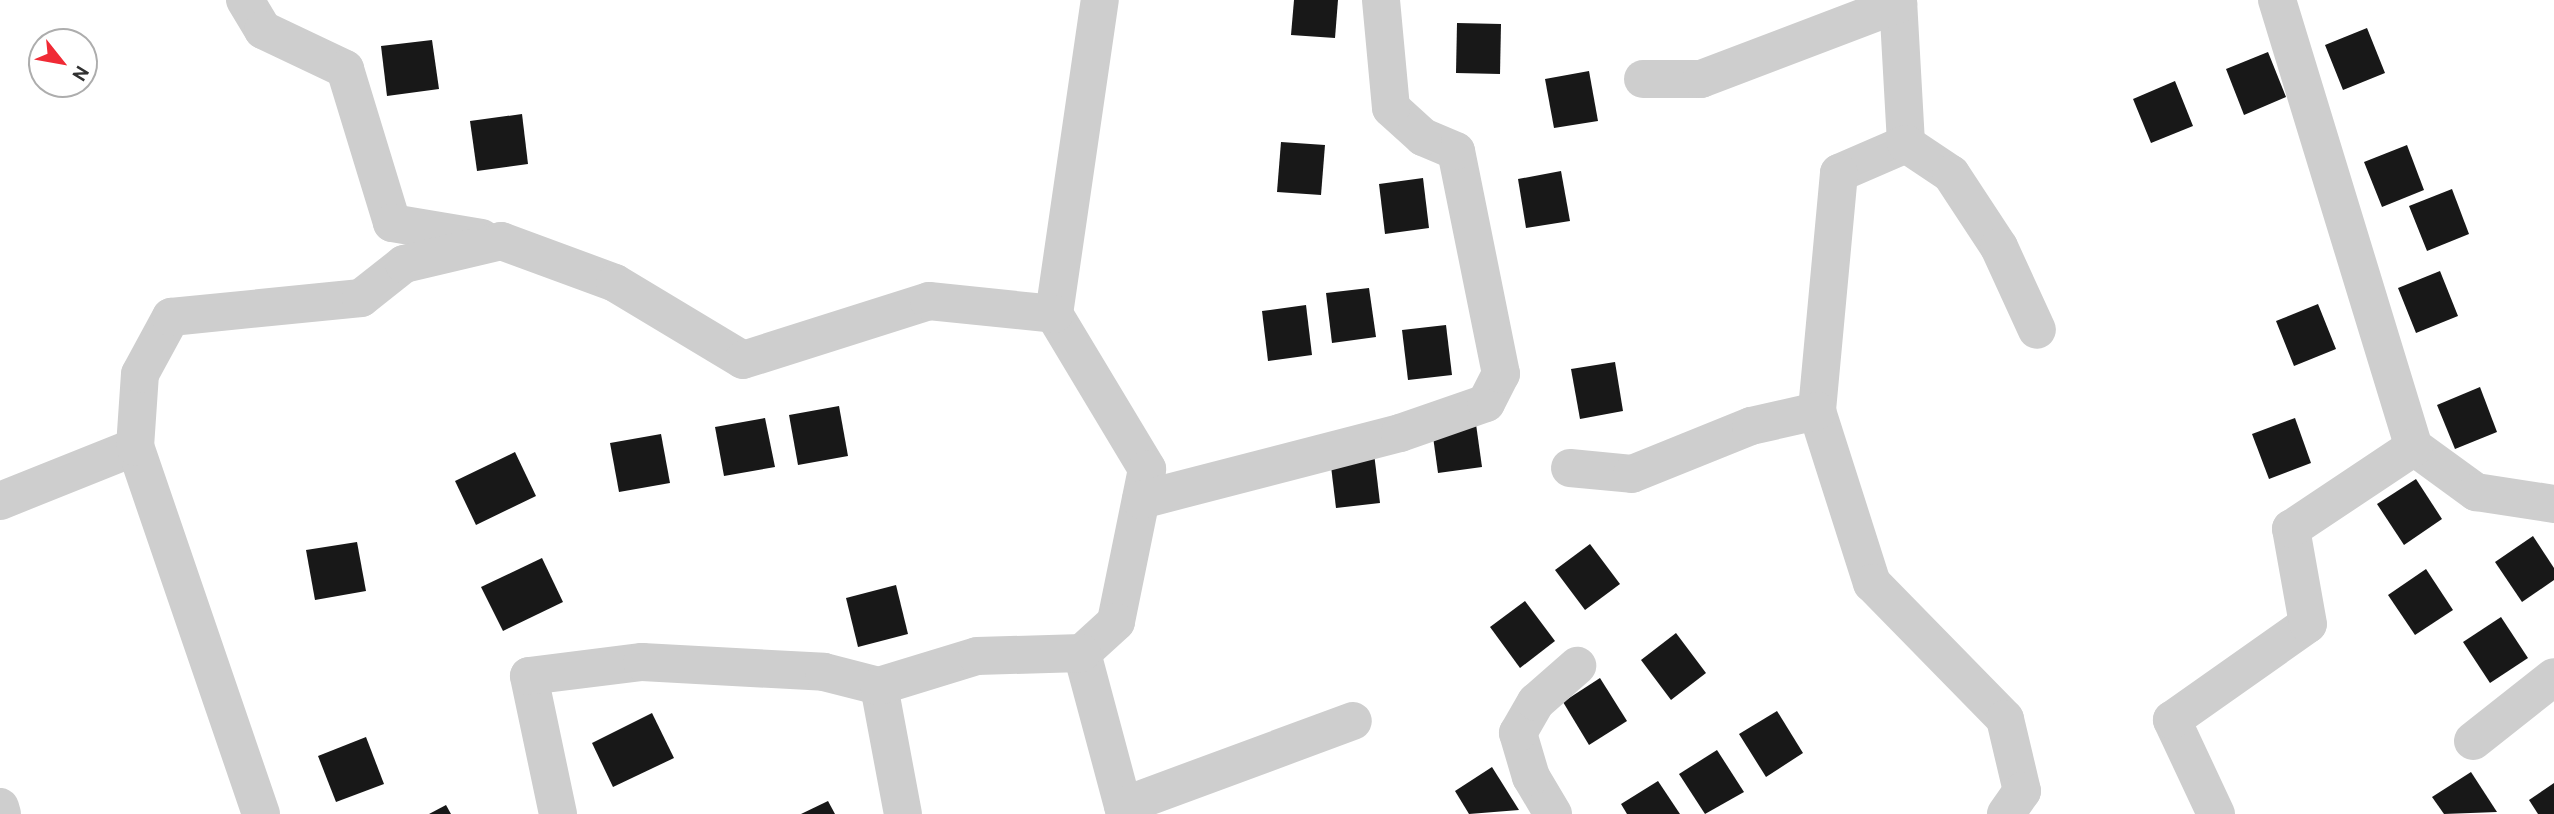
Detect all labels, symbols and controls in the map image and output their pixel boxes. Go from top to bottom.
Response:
north arrow [28,28,98,98]
text: N [65,61,93,85]

